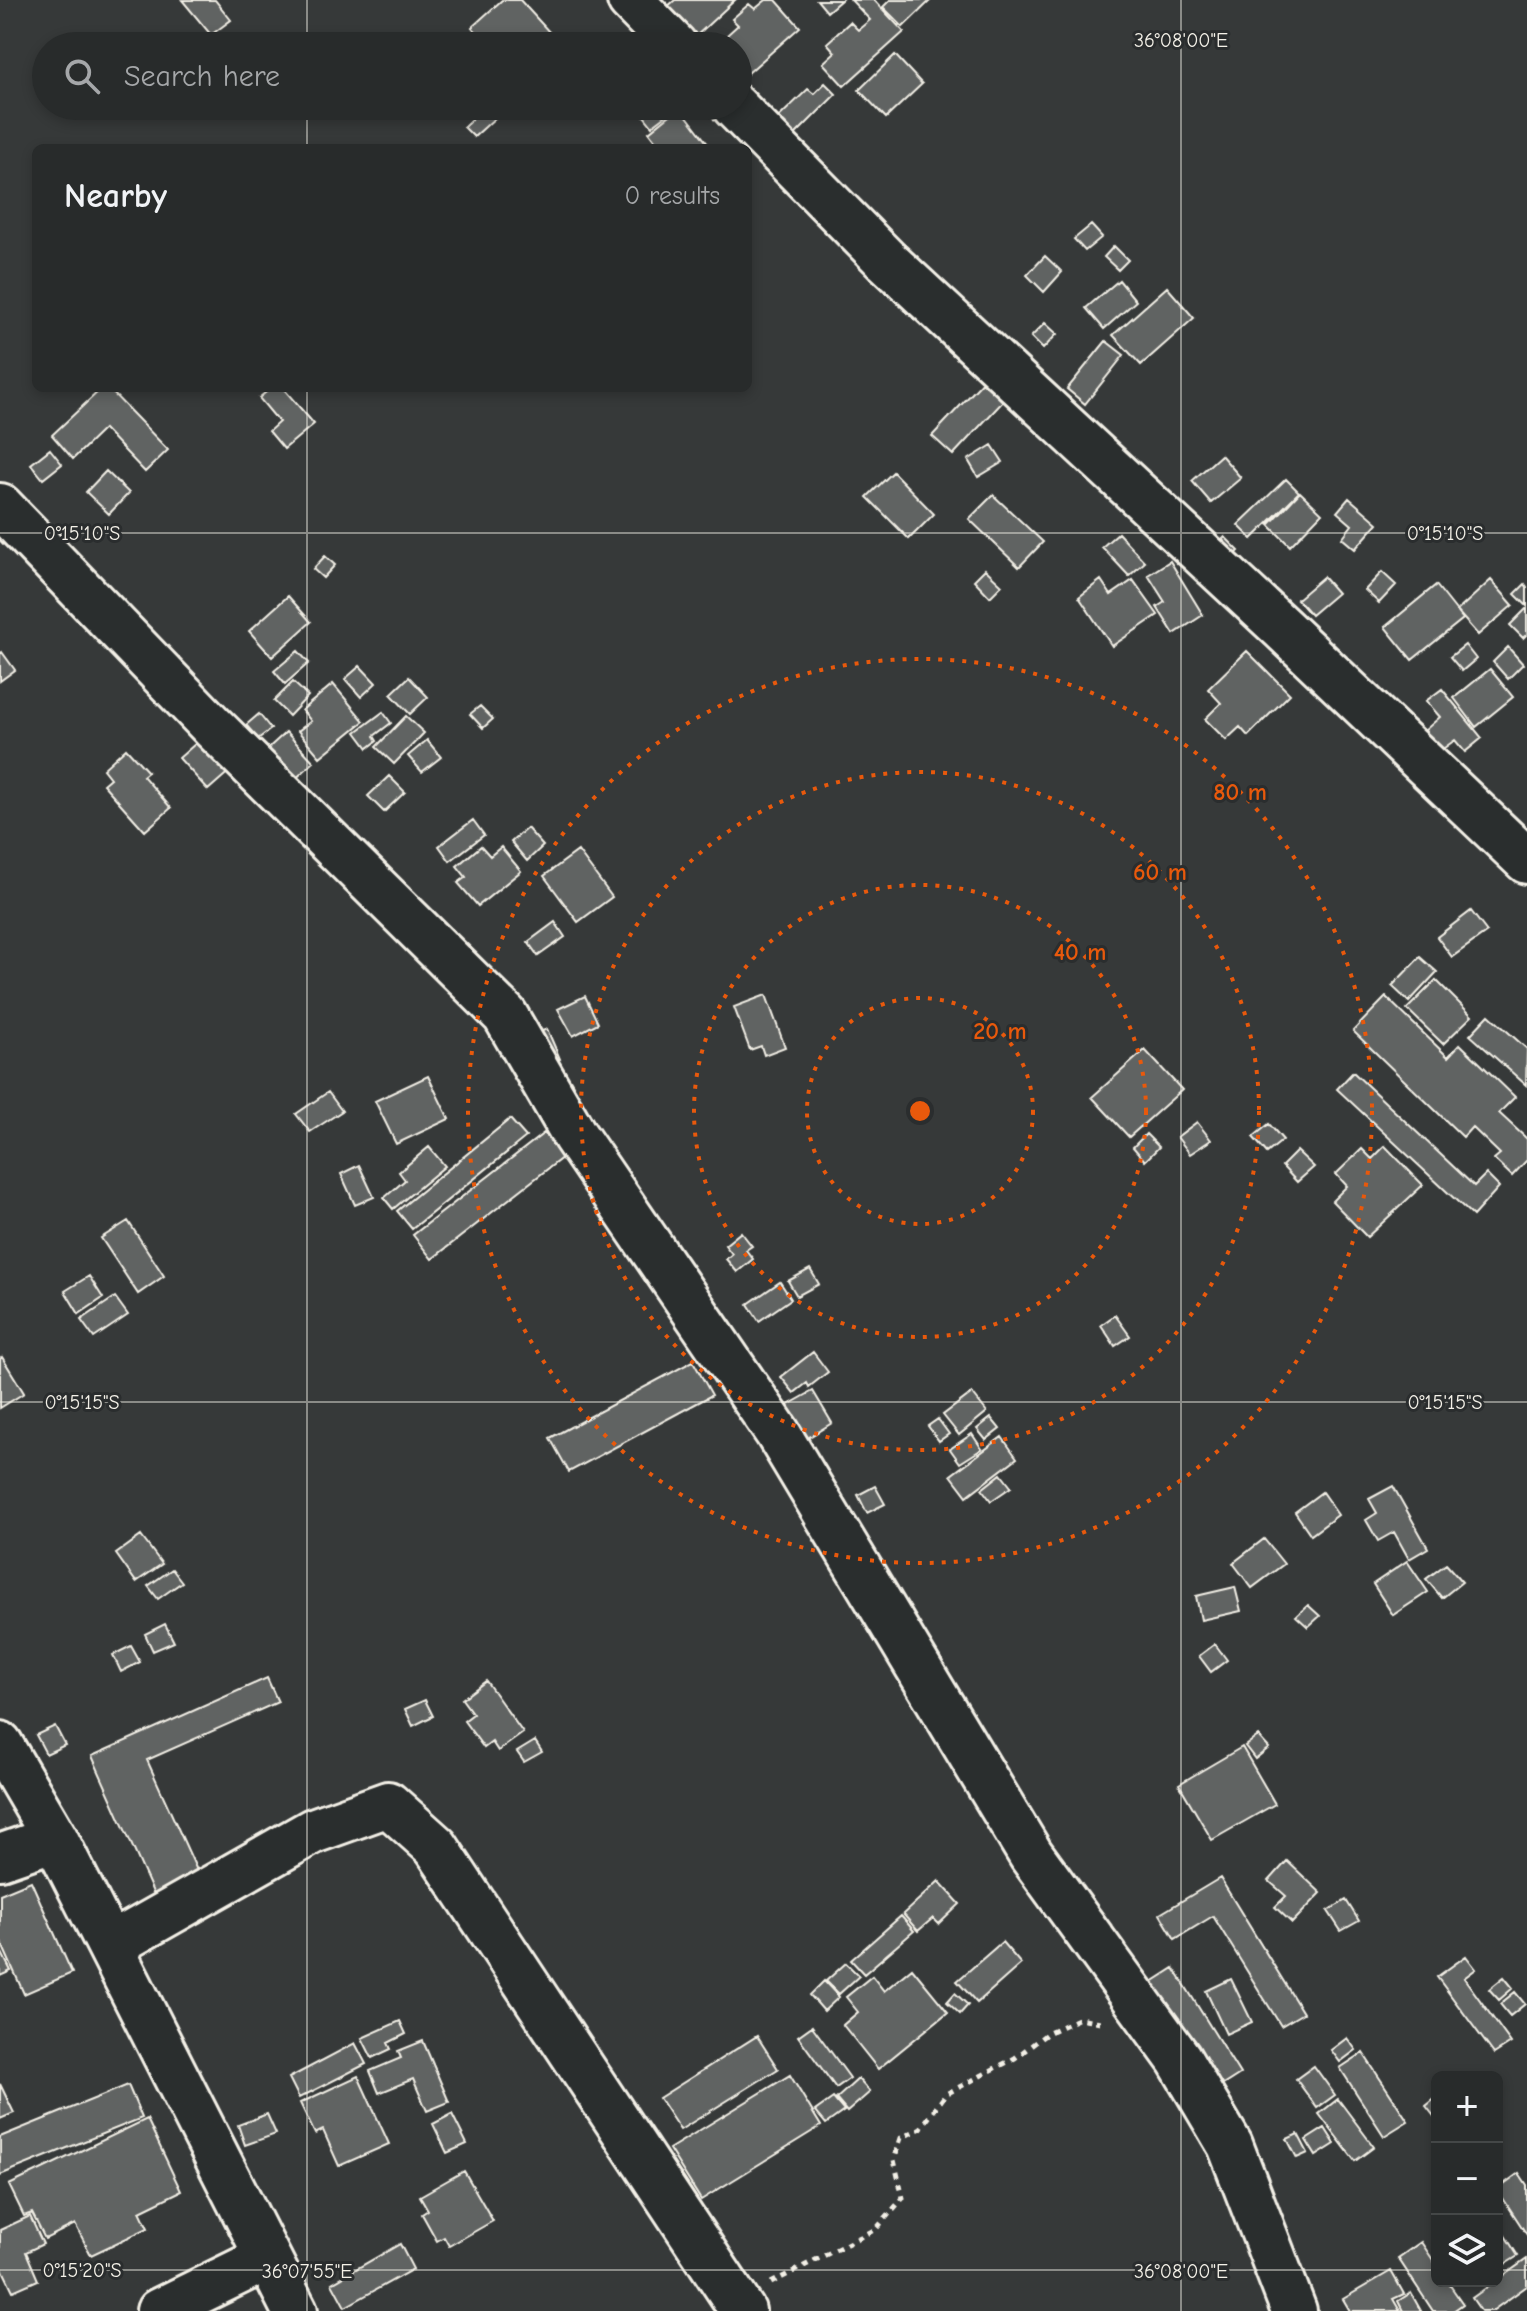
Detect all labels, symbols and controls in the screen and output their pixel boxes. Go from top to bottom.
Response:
text: 36°08'00"E [1134,29,1228,52]
search box [32,32,752,120]
icon: search [60,54,104,98]
text: Search here [124,59,280,94]
text: Nearby [64,176,167,216]
text: 0 results [625,181,720,211]
text: 0°15'10"S [44,522,120,545]
text: 0°15'10"S [1407,522,1483,545]
text: 80 m [1213,778,1267,806]
text: 60 m [1133,858,1187,886]
text: 40 m [1054,938,1106,966]
text: 20 m [973,1017,1027,1045]
centre of rings [906,1097,934,1125]
text: 0°15'15"S [44,1391,120,1414]
text: 0°15'15"S [1407,1391,1483,1414]
map controls [1431,2071,1503,2287]
button: + [1431,2071,1503,2143]
button: − [1431,2143,1503,2215]
button: layers [1431,2215,1503,2287]
text: 0°15'20"S [43,2259,121,2282]
text: 36°07'55"E [262,2260,352,2283]
text: 36°08'00"E [1134,2260,1228,2283]

